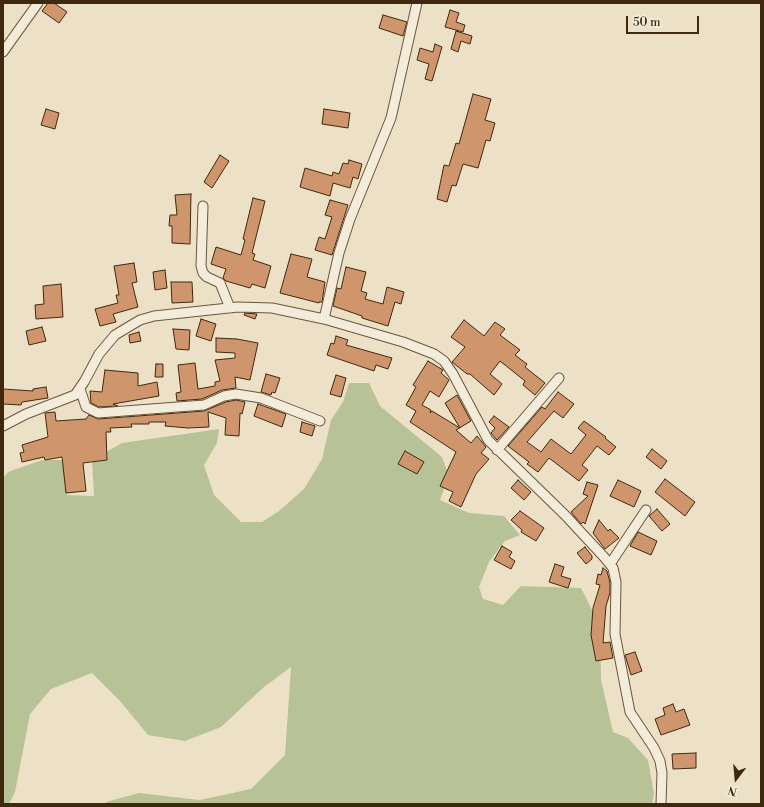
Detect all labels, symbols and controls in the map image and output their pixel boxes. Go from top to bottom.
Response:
scale bar [628,8,701,34]
text: 50 m [633,15,661,30]
north arrow [716,759,756,799]
text: N [727,783,739,798]

